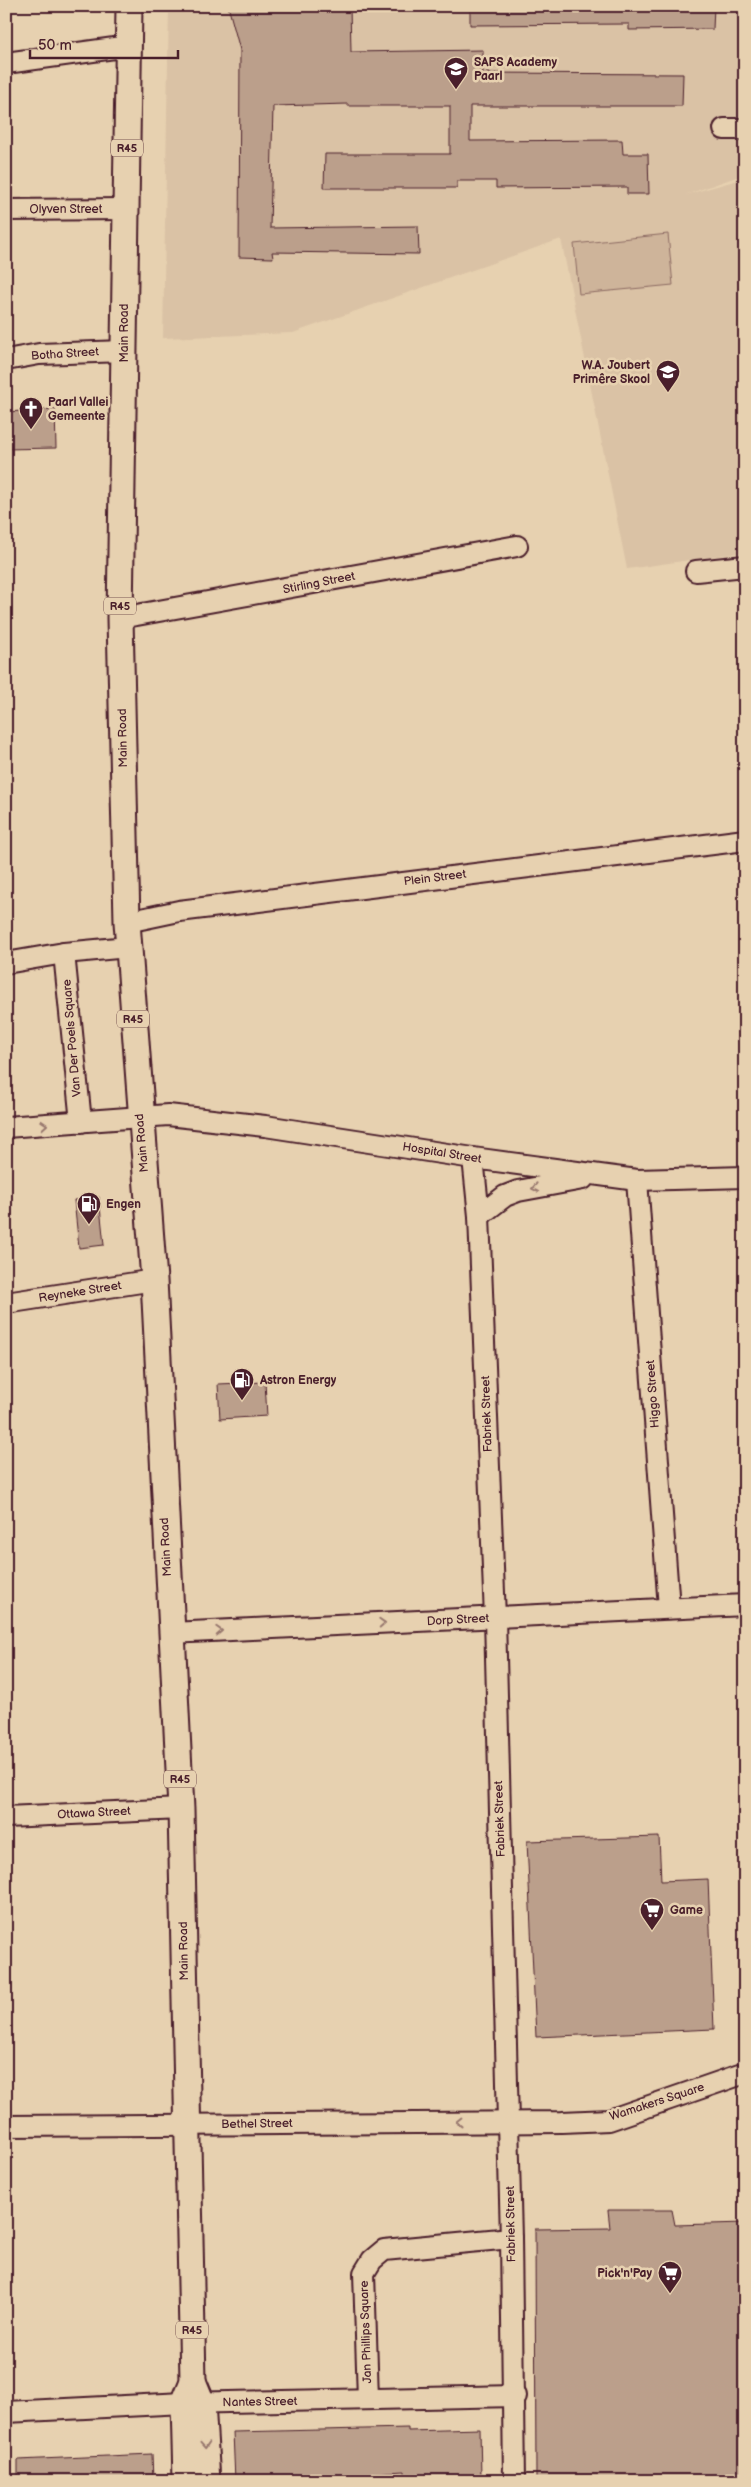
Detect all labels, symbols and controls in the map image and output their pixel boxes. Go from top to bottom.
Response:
scale bar [30,28,178,60]
text: 50 m [38,36,72,55]
place label: SAPS Academy Paarl [474,55,558,84]
school or university icon: SAPS Academy Paarl [443,56,469,90]
road number: R45 [111,140,143,156]
street label: Olyven Street [30,202,103,217]
street label: Main Road [117,303,132,362]
street label: Botha Street [31,344,100,364]
place label: W.A. Joubert Primêre Skool [573,358,650,387]
school or university icon: W.A. Joubert Primêre Skool [655,359,681,393]
place label: Paarl Vallei Gemeente [48,395,108,424]
church icon: Paarl Vallei Gemeente [18,396,44,430]
street label: Stirling Street [282,569,357,597]
road number: R45 [104,598,136,614]
street label: Main Road [115,708,131,768]
street label: Plein Street [403,867,467,889]
street label: Van Der Poels Square [59,979,85,1097]
road number: R45 [117,1011,149,1028]
street label: Main Road [132,1113,152,1173]
one-way arrow [40,1119,48,1130]
street label: Hospital Street [401,1139,483,1167]
one-way arrow [530,1182,539,1192]
fuel station icon: Engen [76,1191,102,1225]
place label: Engen [106,1197,141,1212]
street label: Reyneke Street [38,1278,123,1306]
street label: Higgo Street [643,1359,663,1429]
fuel station icon: Astron Energy [229,1367,255,1401]
place label: Astron Energy [259,1373,337,1388]
street label: Fabriek Street [478,1375,496,1452]
street label: Main Road [157,1517,175,1577]
street label: Dorp Street [426,1611,490,1629]
one-way arrow [378,1618,386,1629]
one-way arrow [216,1626,224,1636]
road number: R45 [164,1770,196,1788]
street label: Fabriek Street [491,1780,509,1857]
street label: Ottawa Street [57,1804,131,1822]
supermarket icon: Game [639,1897,665,1931]
place label: Game [670,1903,703,1918]
street label: Main Road [176,1921,192,1981]
street label: Wamakers Square [608,2080,706,2124]
street label: Bethel Street [221,2116,293,2132]
one-way arrow [455,2117,463,2127]
street label: Fabriek Street [503,2185,519,2262]
supermarket icon: Pick'n'Pay [657,2260,683,2294]
place label: Pick'n'Pay [597,2266,653,2281]
street label: Jan Phillips Square [357,2280,375,2384]
road number: R45 [176,2322,208,2338]
street label: Nantes Street [222,2394,298,2410]
one-way arrow [199,2441,210,2449]

